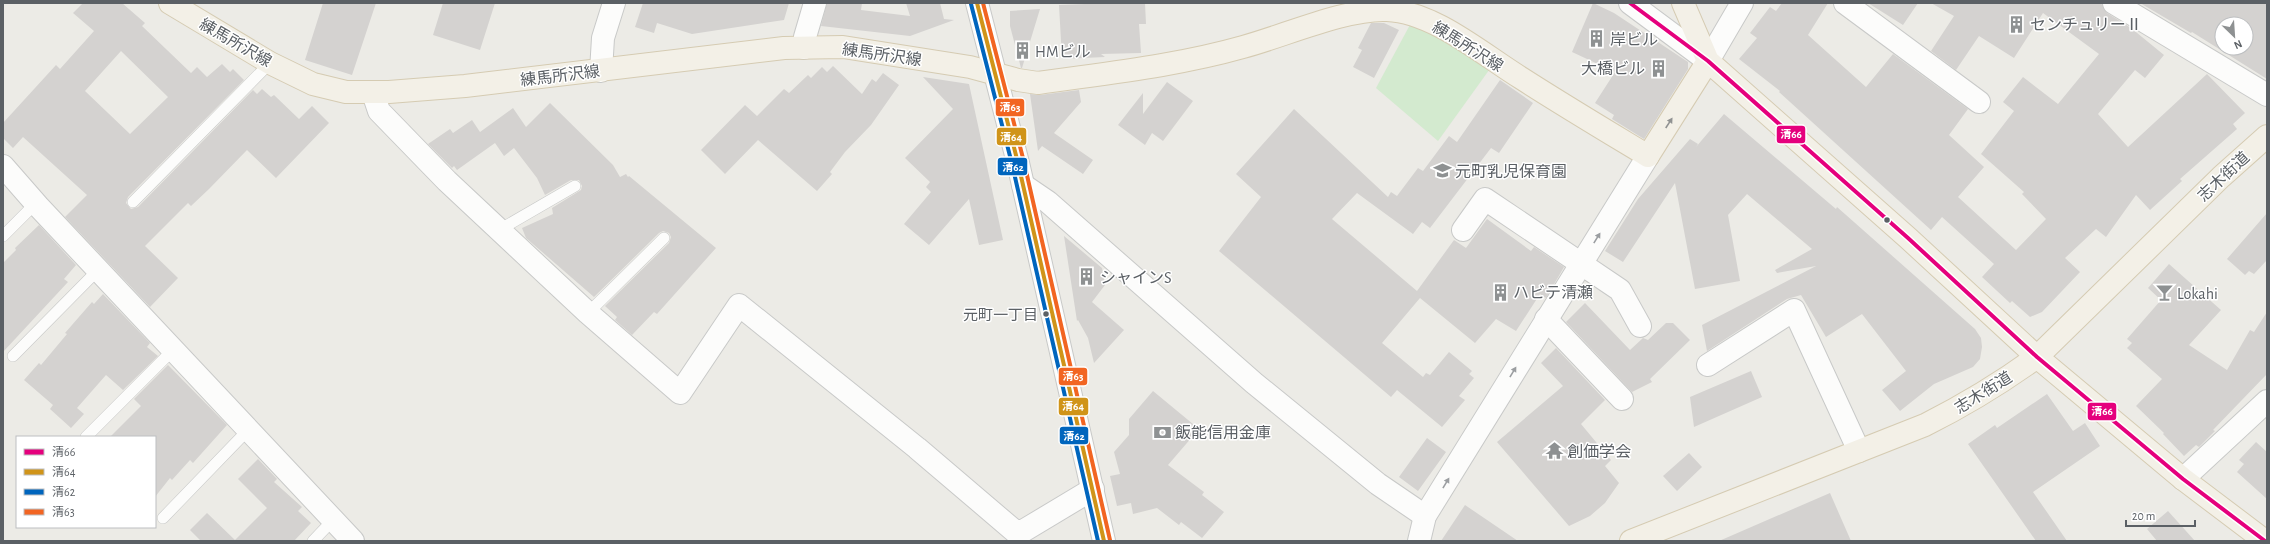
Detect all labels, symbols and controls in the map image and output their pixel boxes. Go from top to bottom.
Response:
building icon: センチュリーⅡ [2007,14,2027,34]
street label: 練馬所沢線 [197,15,275,70]
north arrow [2214,16,2254,56]
place label: センチュリーⅡ [2030,17,2142,33]
street label: 練馬所沢線 [1429,18,1506,75]
building icon: 岸ビル [1587,29,1607,49]
place label: 岸ビル [1610,31,1658,48]
text: N [2232,38,2244,51]
street label: 練馬所沢線 [841,41,923,68]
building icon: HMビル [1012,41,1032,61]
place label: HMビル [1035,43,1091,60]
building icon: 大橋ビル [1648,58,1668,78]
place label: 大橋ビル [1581,60,1645,77]
street label: 練馬所沢線 [519,62,601,89]
line badge: 清63 [995,98,1025,117]
text: 清63 [999,102,1021,113]
one-way arrow [1665,117,1672,129]
line badge: 清66 [1776,125,1806,144]
line badge: 清64 [996,127,1027,146]
text: 清66 [1780,129,1802,140]
text: 清64 [1000,132,1022,143]
street label: 志木街道 [2194,148,2253,204]
line badge: 清62 [997,157,1028,176]
school or university icon: 元町乳児保育園 [1432,161,1452,181]
text: 清62 [1002,162,1024,173]
place label: 元町乳児保育園 [1455,163,1567,180]
unlabelled marker [1882,215,1892,225]
one-way arrow [1593,232,1600,244]
building icon: シャインS [1077,267,1097,287]
place label: シャインS [1100,270,1172,286]
building icon: ハビテ清瀬 [1490,282,1510,302]
bar icon: Lokahi [2154,283,2174,303]
place label: ハビテ清瀬 [1513,284,1593,301]
place label: Lokahi [2177,286,2218,302]
place label: 元町一丁目 [963,308,1038,323]
marker: 元町一丁目 [1041,309,1051,319]
one-way arrow [1510,366,1517,378]
line badge: 清63 [1058,367,1088,386]
street label: 志木街道 [1952,368,2015,417]
text: 清63 [1062,371,1084,382]
line badge: 清64 [1058,397,1089,416]
text: 清64 [1062,401,1084,412]
line badge: 清66 [2087,402,2117,421]
text: 清66 [2091,406,2113,417]
bank icon: 飯能信用金庫 [1152,422,1172,442]
place label: 飯能信用金庫 [1175,424,1271,441]
line badge: 清62 [1059,426,1089,445]
text: 清62 [1063,431,1085,442]
legend [16,436,156,528]
temple icon: 創価学会 [1544,441,1564,461]
place label: 創価学会 [1567,443,1631,460]
text: 清66 [52,446,76,458]
text: 清64 [52,466,76,478]
one-way arrow [1442,477,1449,489]
text: 清62 [52,486,76,498]
scale bar [2126,502,2195,528]
text: 清63 [52,506,75,518]
text: 20 m [2132,510,2155,522]

